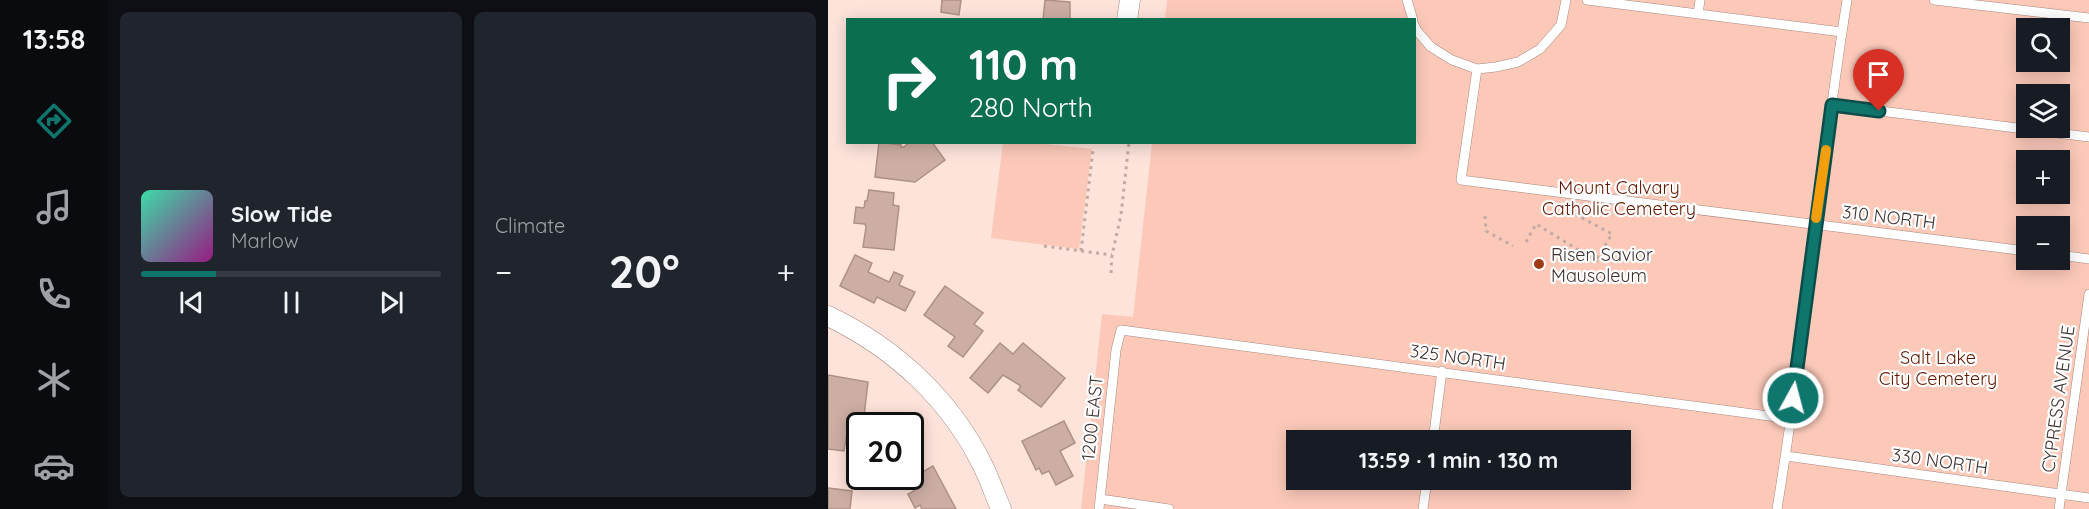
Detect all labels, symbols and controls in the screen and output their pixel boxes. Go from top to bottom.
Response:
map controls [2016,18,2070,270]
button: search [2016,18,2070,72]
text: 13:58 [23,22,85,56]
text: 110 m [969,38,1078,91]
icon: right [870,42,948,120]
pin [1853,49,1904,111]
icon: arrive [1862,58,1895,91]
button: layers [2016,84,2070,138]
text: 280 North [969,90,1093,124]
icon: directions [33,100,75,142]
button: + [2016,150,2070,204]
park label: Mount Calvary Catholic Cemetery [1542,176,1696,220]
icon: music [33,186,75,228]
text: Slow Tide [231,200,332,228]
street label: 310 NORTH [1841,200,1937,234]
text: Climate [495,213,565,238]
button: − [2016,216,2070,270]
text: Marlow [231,228,299,253]
text: 20° [609,243,680,299]
place label: Risen Savior Mausoleum [1551,243,1653,287]
text: − [495,251,512,292]
text: + [776,251,795,292]
marker: Risen Savior Mausoleum [1532,257,1546,271]
icon: phone [33,273,75,315]
icon: previous [175,286,208,319]
icon: pause [275,286,308,319]
icon: next [375,286,408,319]
street label: CYPRESS AVENUE [2036,324,2080,474]
street label: 325 NORTH [1409,339,1507,375]
park label: Salt Lake City Cemetery [1879,346,1997,390]
icon: climate [33,359,75,401]
position arrow [1761,366,1825,430]
street label: 1200 EAST [1076,374,1108,462]
speed limit sign: 20 [846,412,924,490]
street label: 330 NORTH [1890,443,1990,479]
icon: car [33,445,75,487]
text: 13:59 · 1 min · 130 m [1359,446,1558,474]

